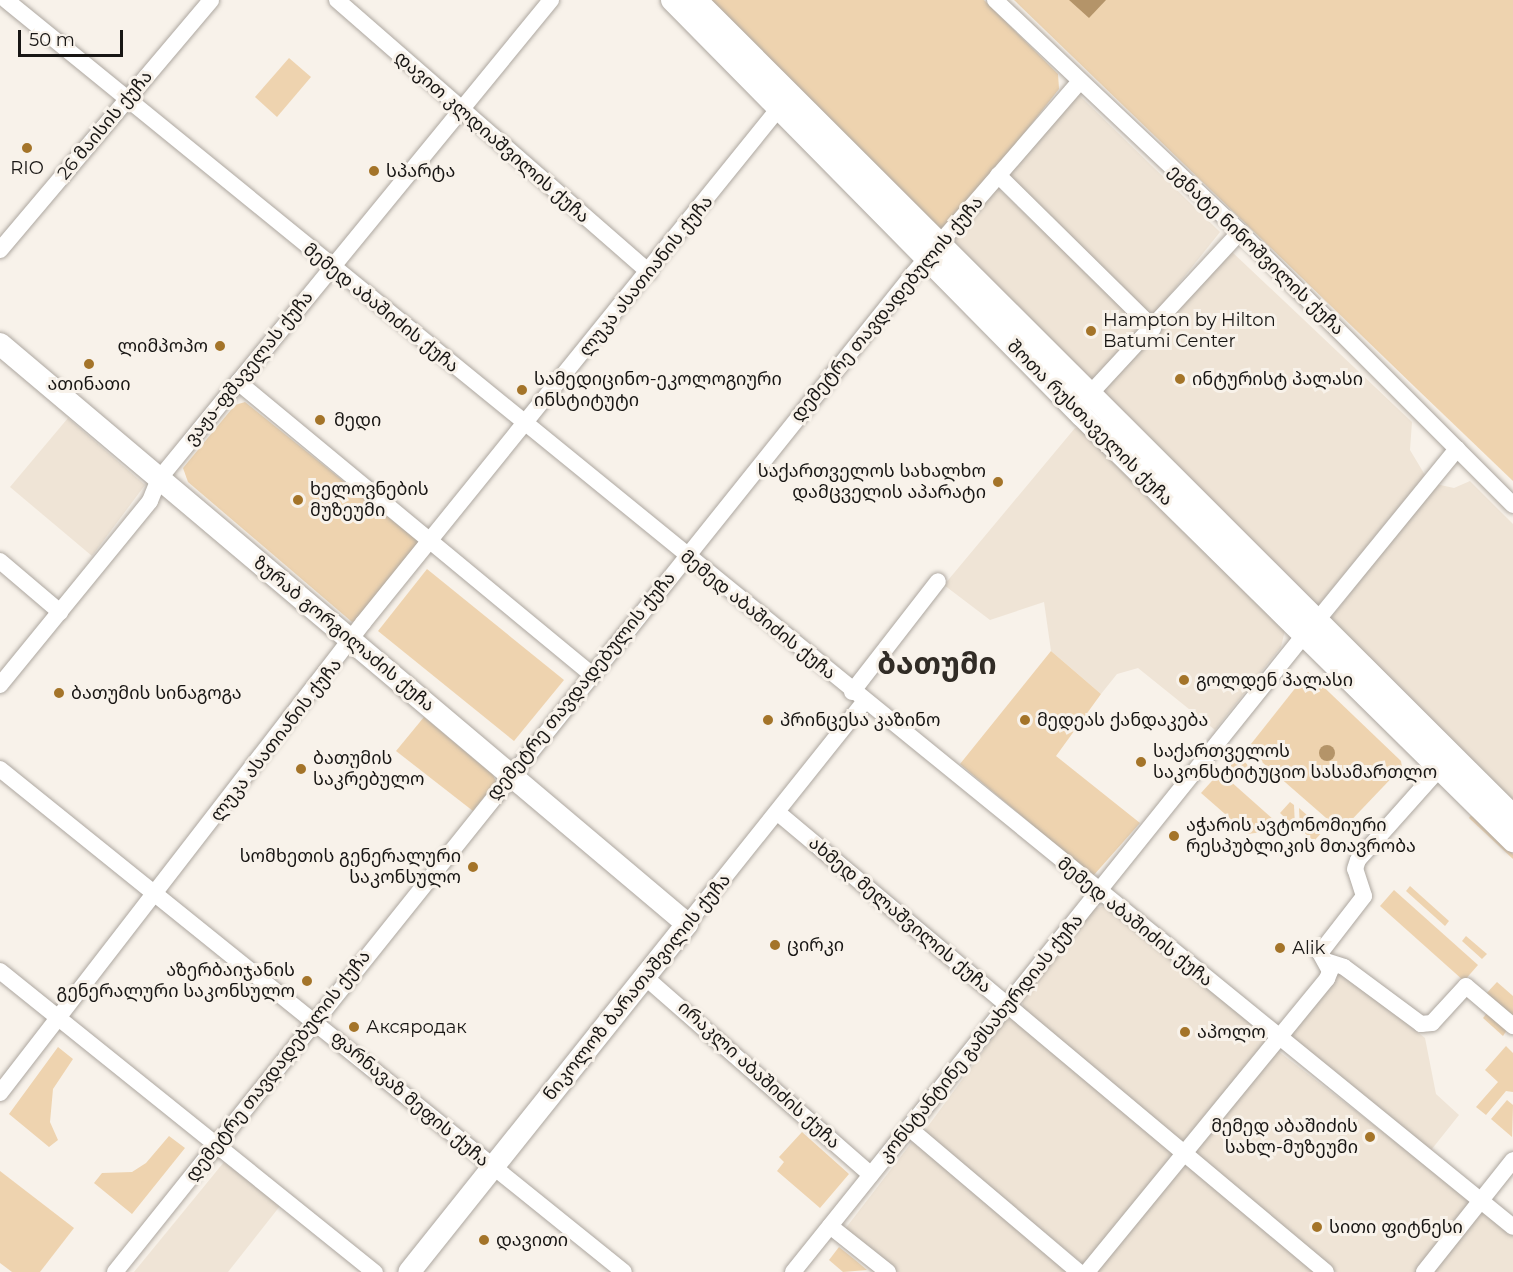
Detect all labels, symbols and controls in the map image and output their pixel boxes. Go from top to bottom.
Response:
scale bar [21,18,126,56]
text: 50 m [29,29,75,51]
street label: დავით კლდიაშვილის ქუჩა [390,46,594,228]
street label: 26 მაისის ქუჩა [53,66,157,184]
marker: RIO [20,141,34,155]
place label: RIO [10,157,44,179]
place label: სპარტა [386,160,455,182]
street label: ეგნატე ნინოშვილის ქუჩა [1164,160,1348,340]
marker: სპარტა [367,164,381,178]
street label: ლუკა ასათიანის ქუჩა [574,191,718,361]
street label: დემეტრე თავდადებულის ქუჩა [786,192,988,426]
street label: მემედ აბაშიძის ქუჩა [299,239,463,377]
street label: ვაჟა-ფშაველას ქუჩა [180,287,318,449]
place label: Hampton by Hilton Batumi Center [1103,310,1276,352]
marker: Hampton by Hilton Batumi Center [1084,324,1098,338]
place label: ლიმპოპო [117,335,208,357]
street label: შოთა რუსთაველის ქუჩა [1003,336,1177,510]
marker: ლიმპოპო [213,339,227,353]
marker: ათინათი [82,357,96,371]
place label: ინტურისტ პალასი [1192,368,1363,390]
place label: სამედიცინო-ეკოლოგიური ინსტიტუტი [534,369,782,412]
marker: ინტურისტ პალასი [1173,372,1187,386]
place label: ათინათი [47,373,131,395]
marker: სამედიცინო-ეკოლოგიური ინსტიტუტი [515,383,529,397]
place label: მედი [334,409,381,431]
marker: მედი [311,411,329,429]
place label: საქართველოს სახალხო დამცველის აპარატი [758,461,986,504]
marker: საქართველოს სახალხო დამცველის აპარატი [991,475,1005,489]
place label: ხელოვნების მუზეუმი [310,479,429,522]
marker: ხელოვნების მუზეუმი [291,493,305,507]
street label: მემედ აბაშიძის ქუჩა [676,546,840,684]
street label: ზურაბ გორგილაძის ქუჩა [249,552,439,716]
street label: დემეტრე თავდადებულის ქუჩა [482,567,680,805]
district label: ბათუმი [877,646,997,682]
street label: ლუკა ასათიანის ქუჩა [206,654,346,826]
place label: გოლდენ პალასი [1196,669,1353,691]
marker: გოლდენ პალასი [1177,673,1191,687]
place label: ბათუმის სინაგოგა [71,682,242,704]
marker: ბათუმის სინაგოგა [52,686,66,700]
place label: პრინცესა კაზინო [780,709,940,731]
place label: მედეას ქანდაკება [1037,709,1208,731]
marker: პრინცესა კაზინო [761,713,775,727]
marker: მედეას ქანდაკება [1018,713,1032,727]
place label: საქართველოს საკონსტიტუციო სასამართლო [1153,741,1437,783]
place label: ბათუმის საკრებულო [313,748,424,790]
marker: საქართველოს საკონსტიტუციო სასამართლო [1134,755,1148,769]
marker: ბათუმის საკრებულო [294,762,308,776]
place label: აჭარის ავტონომიური რესპუბლიკის მთავრობა [1186,815,1416,858]
marker: აჭარის ავტონომიური რესპუბლიკის მთავრობა [1167,829,1181,843]
street label: ახმედ მელაშვილის ქუჩა [804,832,996,998]
place label: სომხეთის გენერალური საკონსულო [240,846,461,888]
street label: მემედ აბაშიძის ქუჩა [1053,853,1217,991]
marker: სომხეთის გენერალური საკონსულო [466,860,480,874]
street label: ნიკოლოზ ბარათაშვილის ქუჩა [539,869,735,1105]
street label: კონსტანტინე გამსახურდიას ქუჩა [874,910,1088,1166]
place label: ცირკი [787,934,844,956]
place label: Alik [1292,937,1325,959]
marker: ცირკი [768,938,782,952]
marker: Alik [1273,941,1287,955]
street label: დემეტრე თავდადებულის ქუჩა [181,946,375,1186]
place label: აზერბაიჯანის გენერალური საკონსულო [57,960,295,1002]
marker: აზერბაიჯანის გენერალური საკონსულო [300,974,314,988]
street label: ირაკლი აბაშიძის ქუჩა [674,997,844,1153]
place label: Аксяродак [366,1016,467,1038]
marker: Аксяродак [347,1020,361,1034]
place label: აპოლო [1197,1021,1266,1043]
marker: აპოლო [1178,1025,1192,1039]
street label: ფარნავაზ მეფის ქუჩა [327,1026,493,1172]
place label: მემედ აბაშიძის სახლ-მუზეუმი [1211,1116,1358,1158]
marker: მემედ აბაშიძის სახლ-მუზეუმი [1363,1130,1377,1144]
place label: სითი ფიტნესი [1329,1216,1463,1238]
marker: სითი ფიტნესი [1310,1220,1324,1234]
place label: დავითი [496,1229,568,1251]
marker: დავითი [477,1233,491,1247]

